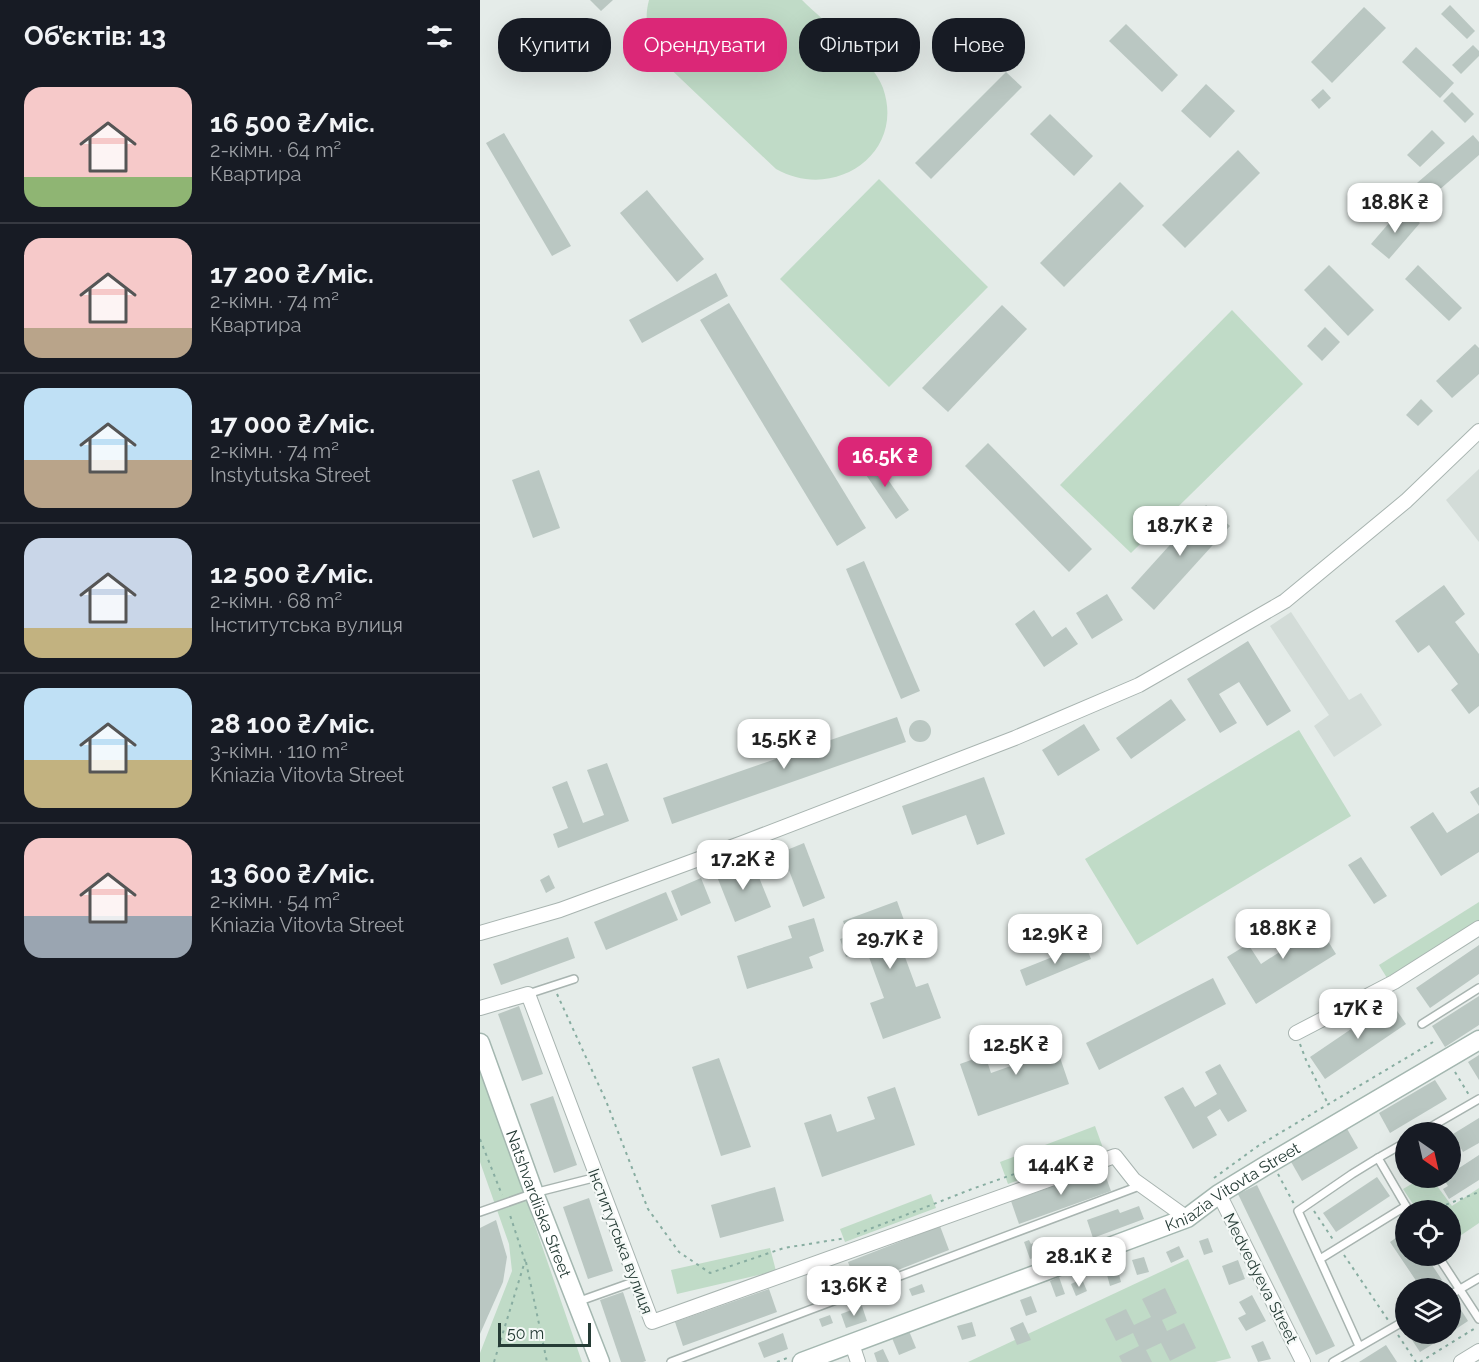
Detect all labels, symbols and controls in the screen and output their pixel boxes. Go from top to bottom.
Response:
chip: Купити [498,18,611,72]
chip: Орендувати [623,18,787,72]
chip: Фільтри [799,18,920,72]
chip: Нове [932,18,1025,72]
icon: filters [423,20,456,53]
text: Об’єктів: 13 [24,21,166,51]
text: 16 500 ₴/міс. [210,108,375,138]
icon: home [72,111,144,183]
text: 2-кімн. · 64 m² [210,138,341,162]
text: Квартира [210,162,301,186]
pin: 18.8K ₴ [1340,183,1450,234]
text: 18.8K ₴ [1361,190,1429,214]
text: 17 200 ₴/міс. [210,259,374,289]
icon: home [72,262,144,334]
text: 2-кімн. · 74 m² [210,289,339,313]
text: Квартира [210,313,301,337]
text: 17 000 ₴/міс. [210,409,375,439]
icon: home [72,412,144,484]
pin: 16.5K ₴ [830,437,940,488]
text: 2-кімн. · 74 m² [210,439,339,463]
text: 16.5K ₴ [852,444,918,468]
text: Instytutska Street [210,463,371,487]
pin: 18.7K ₴ [1125,506,1235,557]
text: 18.7K ₴ [1147,513,1213,537]
text: 12 500 ₴/міс. [210,559,374,589]
icon: home [72,562,144,634]
text: 2-кімн. · 68 m² [210,589,342,613]
text: Інститутська вулиця [210,613,403,637]
text: 28 100 ₴/міс. [210,709,375,739]
icon: home [72,712,144,784]
pin: 15.5K ₴ [729,719,839,770]
text: 15.5K ₴ [751,726,817,750]
text: 3-кімн. · 110 m² [210,739,348,763]
text: Kniazia Vitovta Street [210,763,404,787]
pin: 17.2K ₴ [688,840,798,891]
text: 17.2K ₴ [711,847,775,871]
text: 13 600 ₴/міс. [210,859,375,889]
icon: home [72,862,144,934]
text: 2-кімн. · 54 m² [210,889,340,913]
pin: 18.8K ₴ [1228,909,1338,960]
text: Kniazia Vitovta Street [210,913,404,937]
pin: 12.9K ₴ [1000,914,1110,965]
text: 18.8K ₴ [1249,916,1317,940]
pin: 29.7K ₴ [835,919,945,970]
text: 12.9K ₴ [1022,921,1088,945]
text: 29.7K ₴ [856,926,924,950]
pin: 17K ₴ [1316,989,1400,1040]
text: 17K ₴ [1333,996,1383,1020]
pin: 12.5K ₴ [961,1025,1071,1076]
text: 12.5K ₴ [983,1032,1049,1056]
north arrow [1395,1122,1461,1188]
map controls [1395,1122,1461,1344]
street label: Natshvardiiska Street [502,1127,575,1281]
street label: Kniazia Vitovta Street [1162,1138,1304,1235]
pin: 14.4K ₴ [1006,1145,1116,1196]
text: 14.4K ₴ [1028,1152,1094,1176]
street label: Інститутська вулиця [584,1166,657,1317]
button: locate [1395,1200,1461,1266]
street label: Medvedyeva Street [1219,1210,1302,1347]
pin: 28.1K ₴ [1024,1237,1134,1288]
text: 28.1K ₴ [1046,1244,1112,1268]
pin: 13.6K ₴ [799,1266,909,1317]
text: 13.6K ₴ [821,1273,887,1297]
button: layers [1395,1278,1461,1344]
scale bar [498,1320,591,1348]
text: 50 m [507,1324,544,1343]

